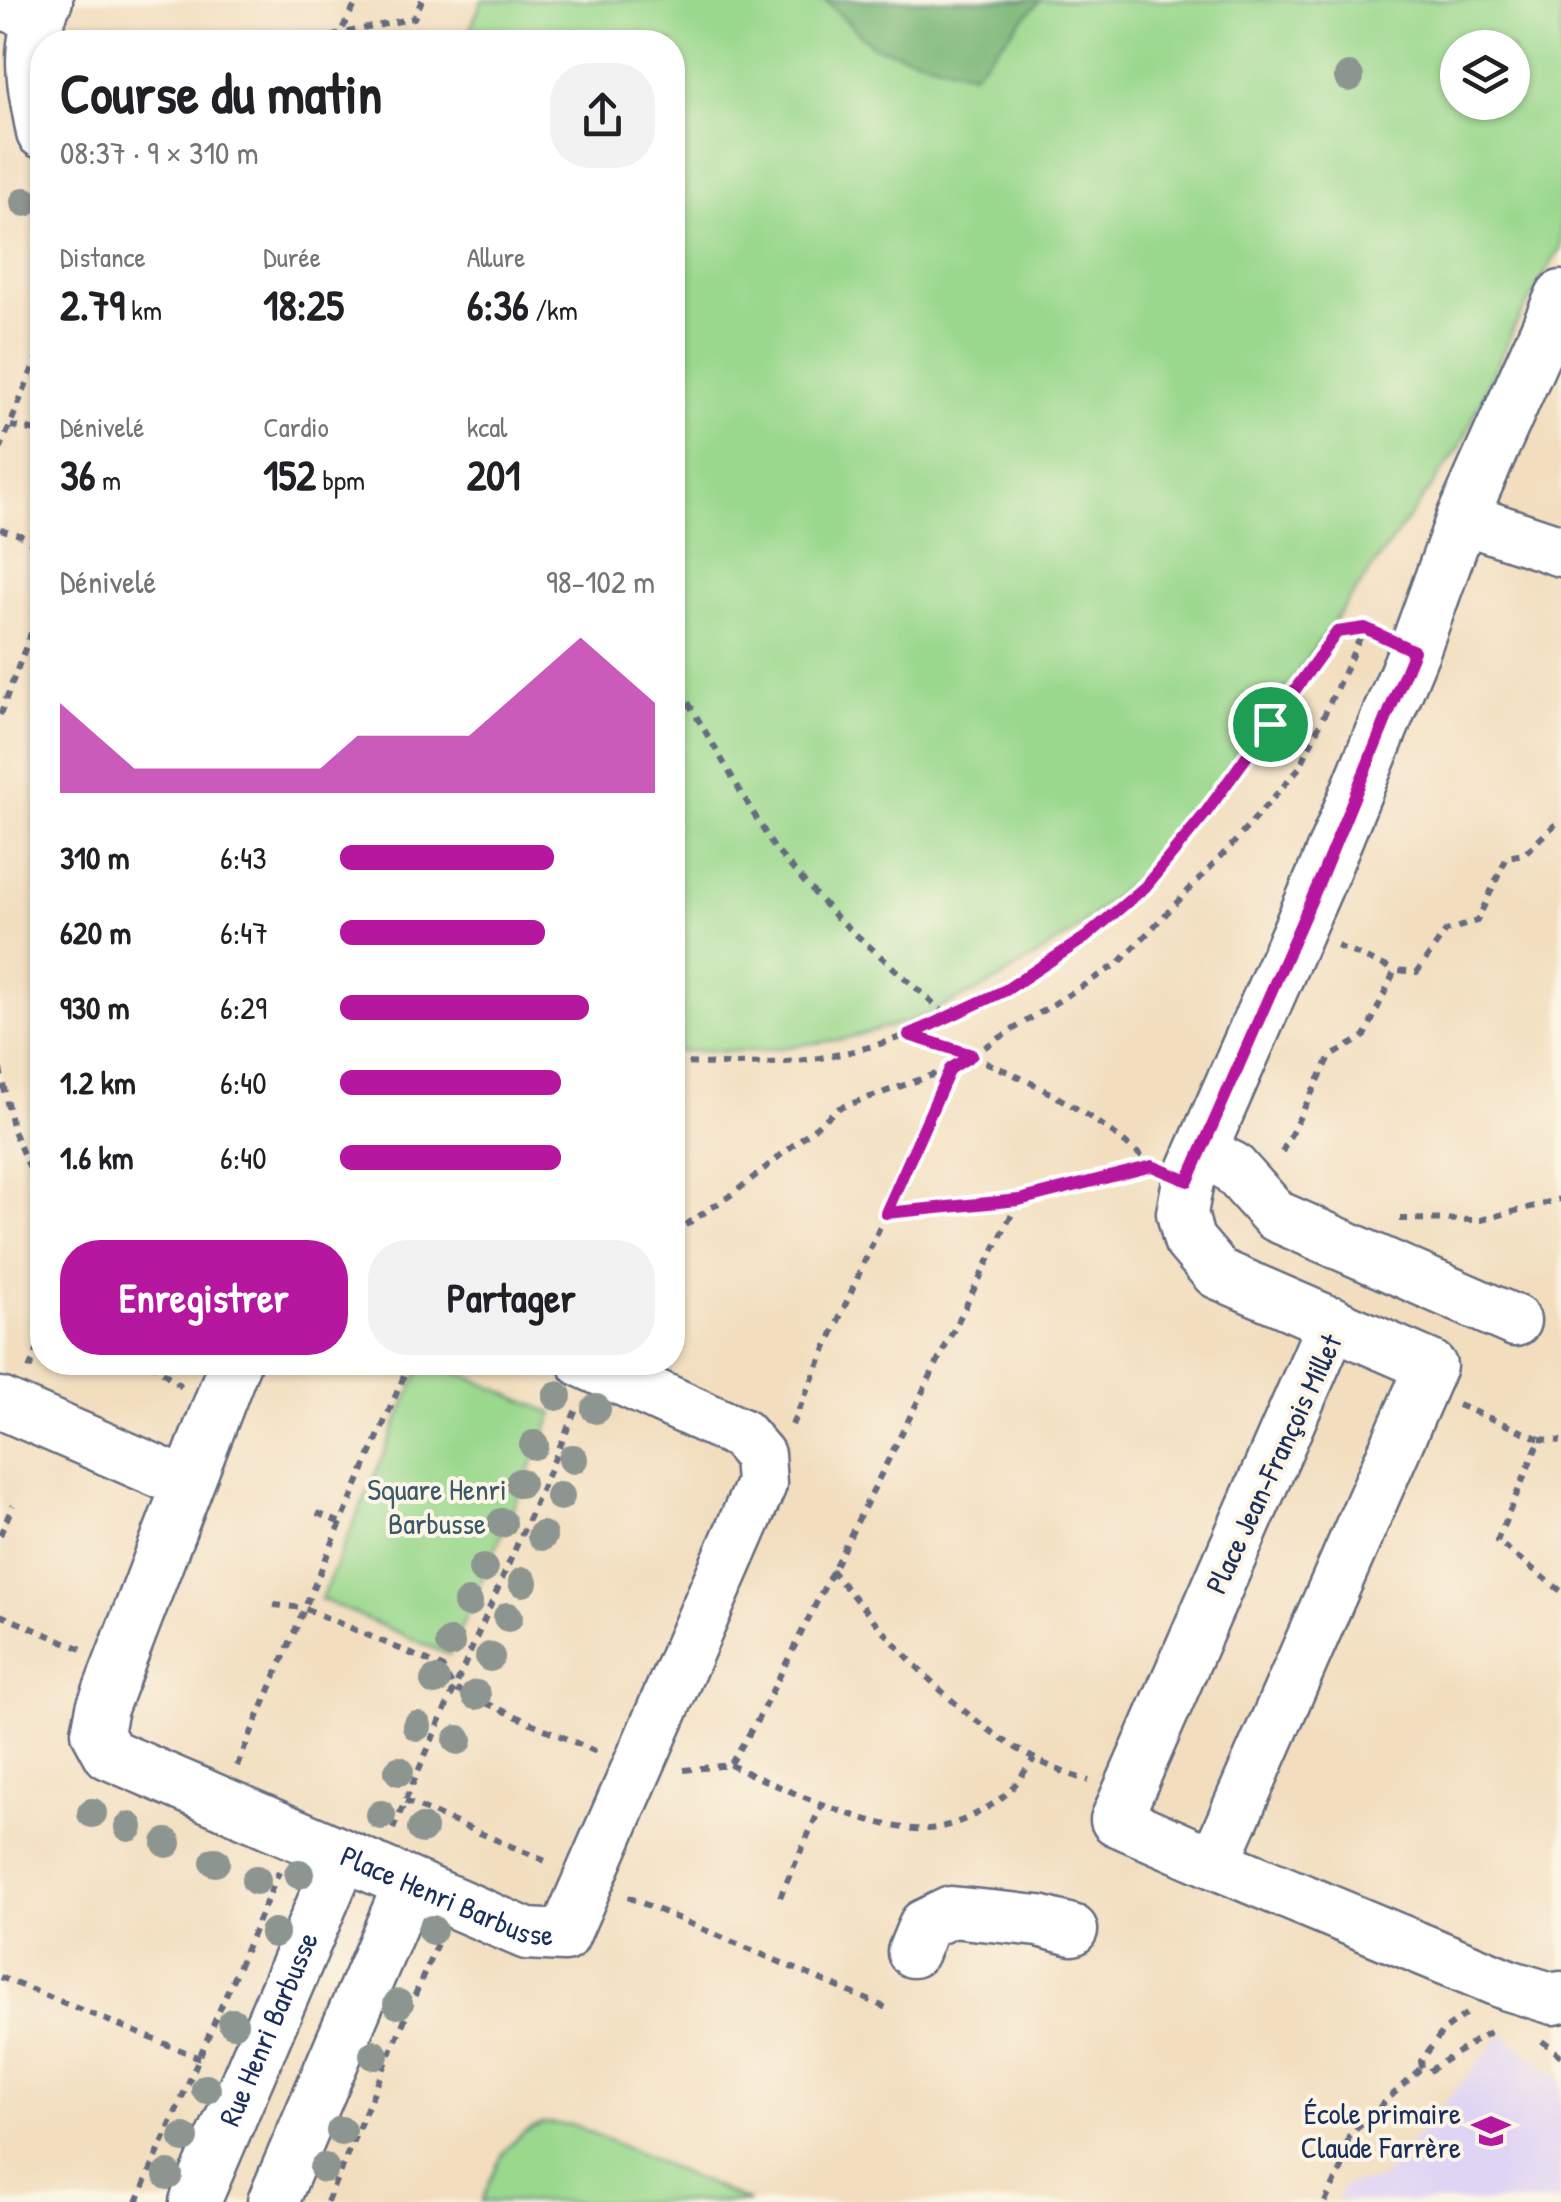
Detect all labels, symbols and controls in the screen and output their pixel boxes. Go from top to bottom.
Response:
map controls [1440,30,1530,120]
button: layers [1440,30,1530,120]
text: Course du matin [60,56,382,130]
button: share [550,63,655,168]
text: 08:37 · 9 × 310 m [60,131,258,174]
text: Distance [60,238,146,276]
text: Durée [263,238,321,276]
text: Allure [467,238,526,276]
text: 2.79 [60,276,125,333]
text: 18:25 [263,276,344,333]
text: 6:36 [467,276,529,333]
text: km [125,291,162,329]
text: /km [529,291,578,329]
text: Dénivelé [60,408,144,446]
text: Cardio [263,408,329,446]
text: kcal [467,408,508,446]
text: 36 [60,446,96,503]
text: 152 [263,446,316,503]
text: 201 [467,446,520,503]
text: m [96,461,121,499]
text: bpm [316,461,365,499]
text: Dénivelé [60,560,156,603]
text: 98–102 m [546,560,655,603]
pin [1228,682,1313,767]
icon: arrive [1243,697,1298,752]
text: 310 m [60,836,129,879]
text: 6:43 [220,836,267,879]
text: 620 m [60,911,131,954]
text: 6:47 [220,911,268,954]
text: 930 m [60,986,130,1029]
text: 6:29 [220,986,267,1029]
text: 1.2 km [60,1061,136,1104]
text: 6:40 [220,1061,267,1104]
text: 1.6 km [60,1136,134,1179]
text: 6:40 [220,1136,267,1179]
button: Enregistrer [60,1240,348,1355]
button: Partager [368,1240,655,1355]
street label: Place Jean-François Millet [1195,1327,1351,1600]
park label: Square Henri Barbusse [367,1469,507,1543]
street label: Place Henri Barbusse [335,1835,555,1954]
street label: Rue Henri Barbusse [209,1925,327,2132]
place label: École primaire Claude Farrère [1301,2093,1461,2167]
school or university icon: École primaire Claude Farrère [1470,2110,1512,2152]

